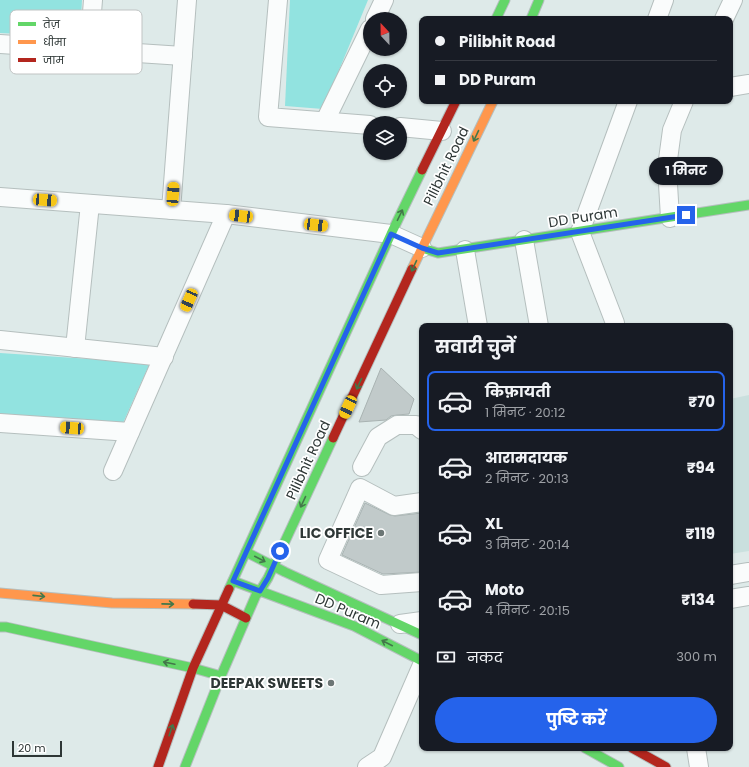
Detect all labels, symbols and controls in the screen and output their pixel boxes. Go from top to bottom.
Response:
legend [10,10,142,74]
north arrow [363,12,407,56]
map controls [363,12,407,160]
text: तेज़ [42,16,61,32]
text: Pilibhit Road [459,31,555,52]
text: धीमा [43,34,67,50]
text: जाम [42,52,64,68]
button: locate [363,64,407,108]
text: DD Puram [459,69,536,90]
button: layers [363,116,407,160]
street label: Pilibhit Road [418,123,474,209]
one-way arrow [472,130,479,142]
callout: 1 मिनट [649,157,723,185]
text: 1 मिनट [665,161,707,180]
car [166,182,180,206]
car [33,193,57,207]
street label: DD Puram [547,202,619,232]
route end [677,206,695,224]
car [228,209,254,223]
one-way arrow [397,210,404,222]
car [303,218,329,232]
one-way arrow [410,260,417,272]
car [179,287,199,313]
text: सवारी चुनें [435,334,515,359]
one-way arrow [355,378,362,390]
text: किफ़ायती [485,381,551,402]
icon: car [437,383,473,419]
text: ₹70 [688,391,715,412]
car [337,394,359,420]
text: 1 मिनट · 20:12 [485,403,565,422]
street label: Pilibhit Road [281,417,335,503]
car [60,421,84,435]
text: आरामदायक [485,447,568,468]
icon: car [437,449,473,485]
text: ₹94 [687,457,715,478]
text: 2 मिनट · 20:13 [485,469,569,488]
one-way arrow [299,495,306,507]
text: XL [485,513,503,534]
icon: car [437,515,473,551]
place label: LIC OFFICE [300,523,373,543]
text: ₹119 [686,523,715,544]
marker: LIC OFFICE [376,528,386,538]
text: 3 मिनट · 20:14 [485,535,569,554]
route start [271,542,289,560]
one-way arrow [254,556,266,563]
text: Moto [485,579,524,600]
icon: car [437,581,473,617]
street label: DD Puram [312,588,384,634]
text: ₹134 [681,589,715,610]
one-way arrow [32,592,45,599]
one-way arrow [161,600,174,608]
text: 4 मिनट · 20:15 [485,601,570,620]
one-way arrow [381,639,393,647]
icon: cash [435,646,457,668]
text: नकद [467,647,503,668]
text: 300 m [676,647,717,666]
one-way arrow [163,659,176,667]
place label: DEEPAK SWEETS [211,673,323,693]
marker: DEEPAK SWEETS [326,678,336,688]
button: पुष्टि करें [435,697,717,743]
one-way arrow [168,724,175,737]
scale bar [12,739,62,758]
text: 20 m [18,740,46,756]

